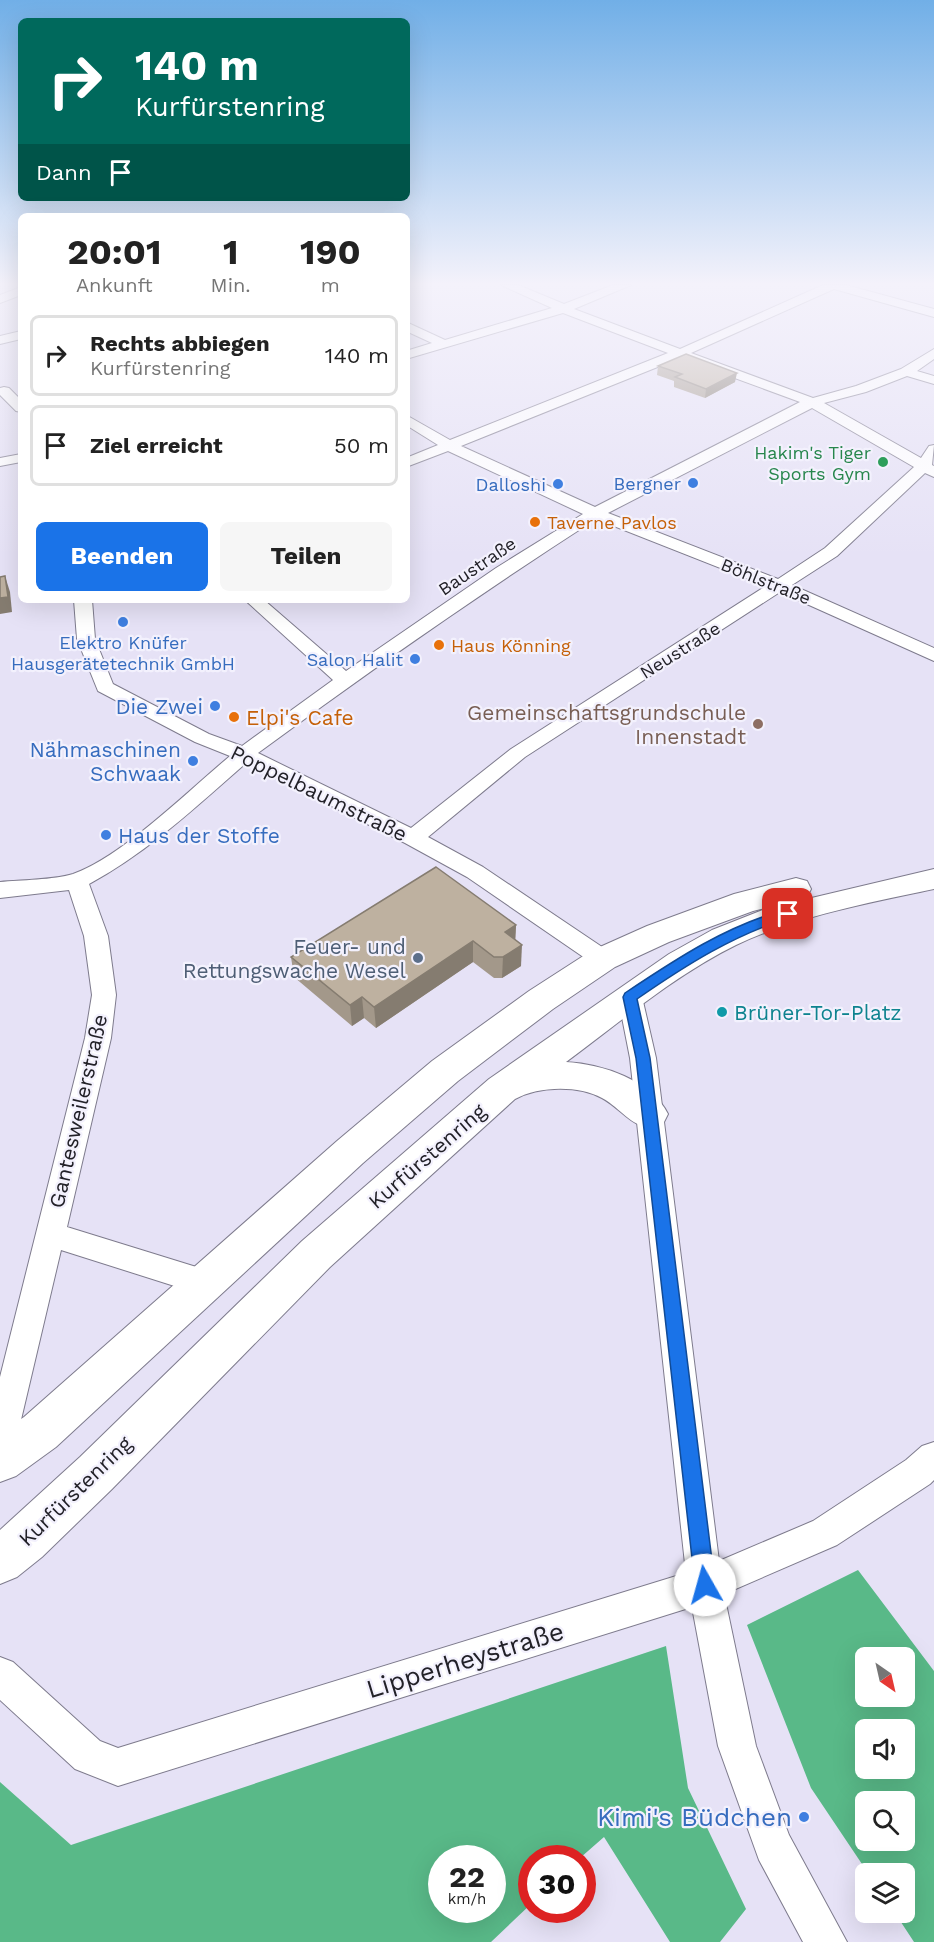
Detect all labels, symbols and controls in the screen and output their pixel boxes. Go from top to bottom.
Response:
text: 140 m [135,41,259,90]
icon: right [36,42,114,120]
text: Kurfürstenring [135,91,325,123]
icon: arrive [104,156,137,189]
text: Dann [36,160,92,185]
text: 20:01 [67,231,161,273]
text: 1 [223,231,238,273]
text: 190 [300,231,361,273]
text: Ankunft [76,273,153,297]
text: Min. [211,273,251,297]
text: m [321,273,340,297]
text: Rechts abbiegen [90,331,270,356]
icon: right [39,339,72,372]
text: 140 m [325,343,389,368]
text: Kurfürstenring [90,356,230,380]
icon: arrive [39,429,72,462]
text: Ziel erreicht [90,433,223,458]
text: 50 m [334,433,389,458]
place label: Hakim's Tiger Sports Gym [754,442,871,484]
marker: Hakim's Tiger Sports Gym [876,455,890,469]
place label: Bergner [614,473,681,494]
place label: Dalloshi [476,474,546,495]
marker: Bergner [686,476,700,490]
marker: Dalloshi [551,477,565,491]
place label: Taverne Pavlos [547,512,677,533]
marker: Taverne Pavlos [528,515,542,529]
button: Beenden [36,522,208,591]
button: Teilen [220,522,392,591]
street label: Baustraße [434,532,520,600]
street label: Böhlstraße [718,553,814,609]
marker: Elektro Knüfer Hausgerätetechnik GmbH [116,615,130,629]
street label: Neustraße [636,617,724,683]
place label: Elektro Knüfer Hausgerätetechnik GmbH [11,632,235,674]
place label: Haus Könning [451,635,571,656]
marker: Haus Könning [432,638,446,652]
place label: Salon Halit [307,649,403,670]
marker: Salon Halit [408,652,422,666]
place label: Die Zwei [115,694,203,719]
marker: Die Zwei [208,699,222,713]
place label: Gemeinschaftsgrundschule Innenstadt [467,700,746,749]
place label: Elpi's Cafe [246,705,354,730]
marker: Elpi's Cafe [227,710,241,724]
marker: Gemeinschaftsgrundschule Innenstadt [751,717,765,731]
place label: Nähmaschinen Schwaak [29,737,181,786]
street label: Poppelbaumstraße [227,739,411,847]
marker: Nähmaschinen Schwaak [186,754,200,768]
place label: Haus der Stoffe [118,823,280,848]
marker: Haus der Stoffe [99,828,113,842]
pin [762,888,813,939]
icon: arrive [771,897,804,930]
place label: Feuer- und Rettungswache Wesel [183,934,407,983]
marker: Feuer- und Rettungswache Wesel [411,951,425,965]
place label: Brüner-Tor-Platz [734,1000,902,1025]
marker: Brüner-Tor-Platz [715,1005,729,1019]
street label: Gantesweilerstraße [44,1012,112,1210]
street label: Kurfürstenring [363,1098,491,1214]
street label: Kurfürstenring [13,1430,137,1551]
position arrow [673,1553,737,1617]
street label: Lipperheystraße [363,1616,567,1704]
north arrow [855,1647,915,1707]
map controls [855,1647,915,1923]
button: sound [855,1719,915,1779]
button: search [855,1791,915,1851]
place label: Kimi's Büdchen [597,1802,792,1832]
marker: Kimi's Büdchen [797,1810,811,1824]
speed limit sign: 30 [518,1845,596,1923]
text: 22 [449,1859,485,1894]
button: layers [855,1863,915,1923]
text: km/h [448,1890,486,1908]

